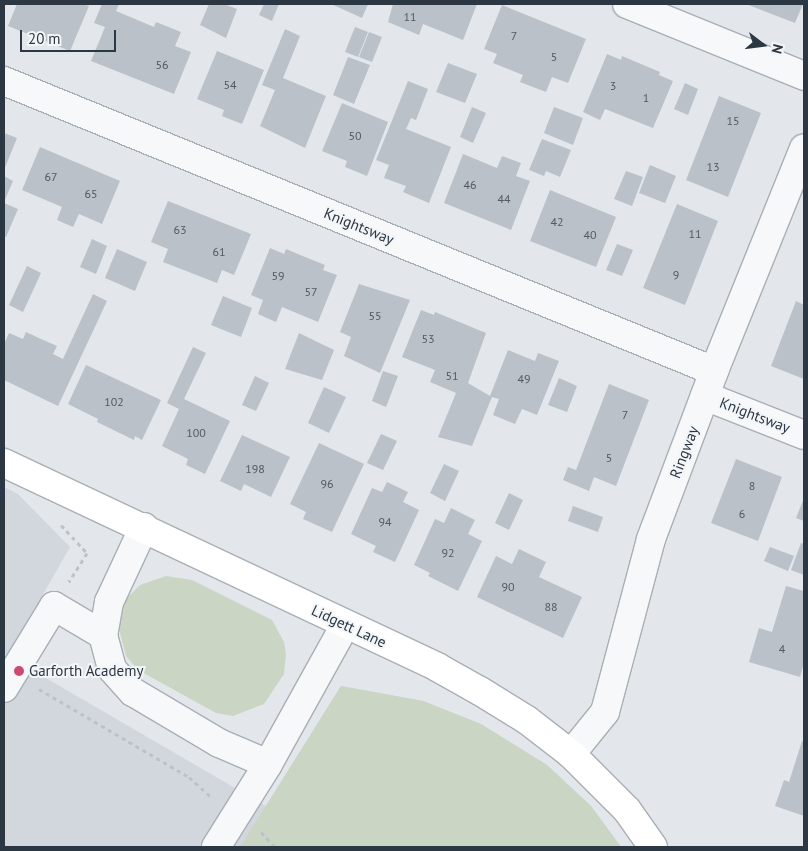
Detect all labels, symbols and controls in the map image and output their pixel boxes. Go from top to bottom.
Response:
house number: 11 [403,10,417,24]
scale bar [22,20,119,52]
north arrow [738,20,788,70]
text: 20 m [28,29,61,48]
house number: 7 [511,29,517,43]
text: N [768,42,787,56]
house number: 5 [551,50,557,64]
house number: 56 [155,58,169,72]
house number: 54 [223,78,237,92]
house number: 3 [610,79,616,93]
house number: 1 [643,91,649,105]
house number: 15 [726,114,740,128]
house number: 50 [348,129,362,143]
house number: 13 [706,160,720,174]
house number: 67 [44,170,58,184]
house number: 46 [463,178,477,192]
house number: 65 [84,187,98,201]
house number: 44 [497,192,511,206]
street label: Knightsway [321,204,397,248]
house number: 42 [550,215,564,229]
house number: 63 [173,223,187,237]
house number: 11 [688,227,702,241]
house number: 40 [583,228,597,242]
house number: 61 [212,245,226,259]
house number: 9 [673,268,679,282]
house number: 59 [271,269,285,283]
house number: 57 [304,285,318,299]
house number: 55 [368,309,382,323]
house number: 53 [421,332,435,346]
house number: 51 [445,369,459,383]
house number: 49 [517,372,531,386]
street label: Knightsway [717,393,793,437]
house number: 102 [104,395,124,409]
house number: 7 [622,408,628,422]
street label: Ringway [666,423,702,481]
house number: 100 [186,426,206,440]
house number: 5 [606,451,612,465]
house number: 198 [245,462,265,476]
house number: 96 [320,477,334,491]
house number: 8 [749,479,755,493]
house number: 6 [739,507,745,521]
house number: 94 [378,515,392,529]
house number: 92 [441,546,455,560]
house number: 90 [501,580,515,594]
house number: 88 [544,600,558,614]
street label: Lidgett Lane [309,601,389,651]
house number: 4 [779,642,785,656]
place label: Garforth Academy [29,662,144,680]
marker: Garforth Academy [13,665,25,677]

